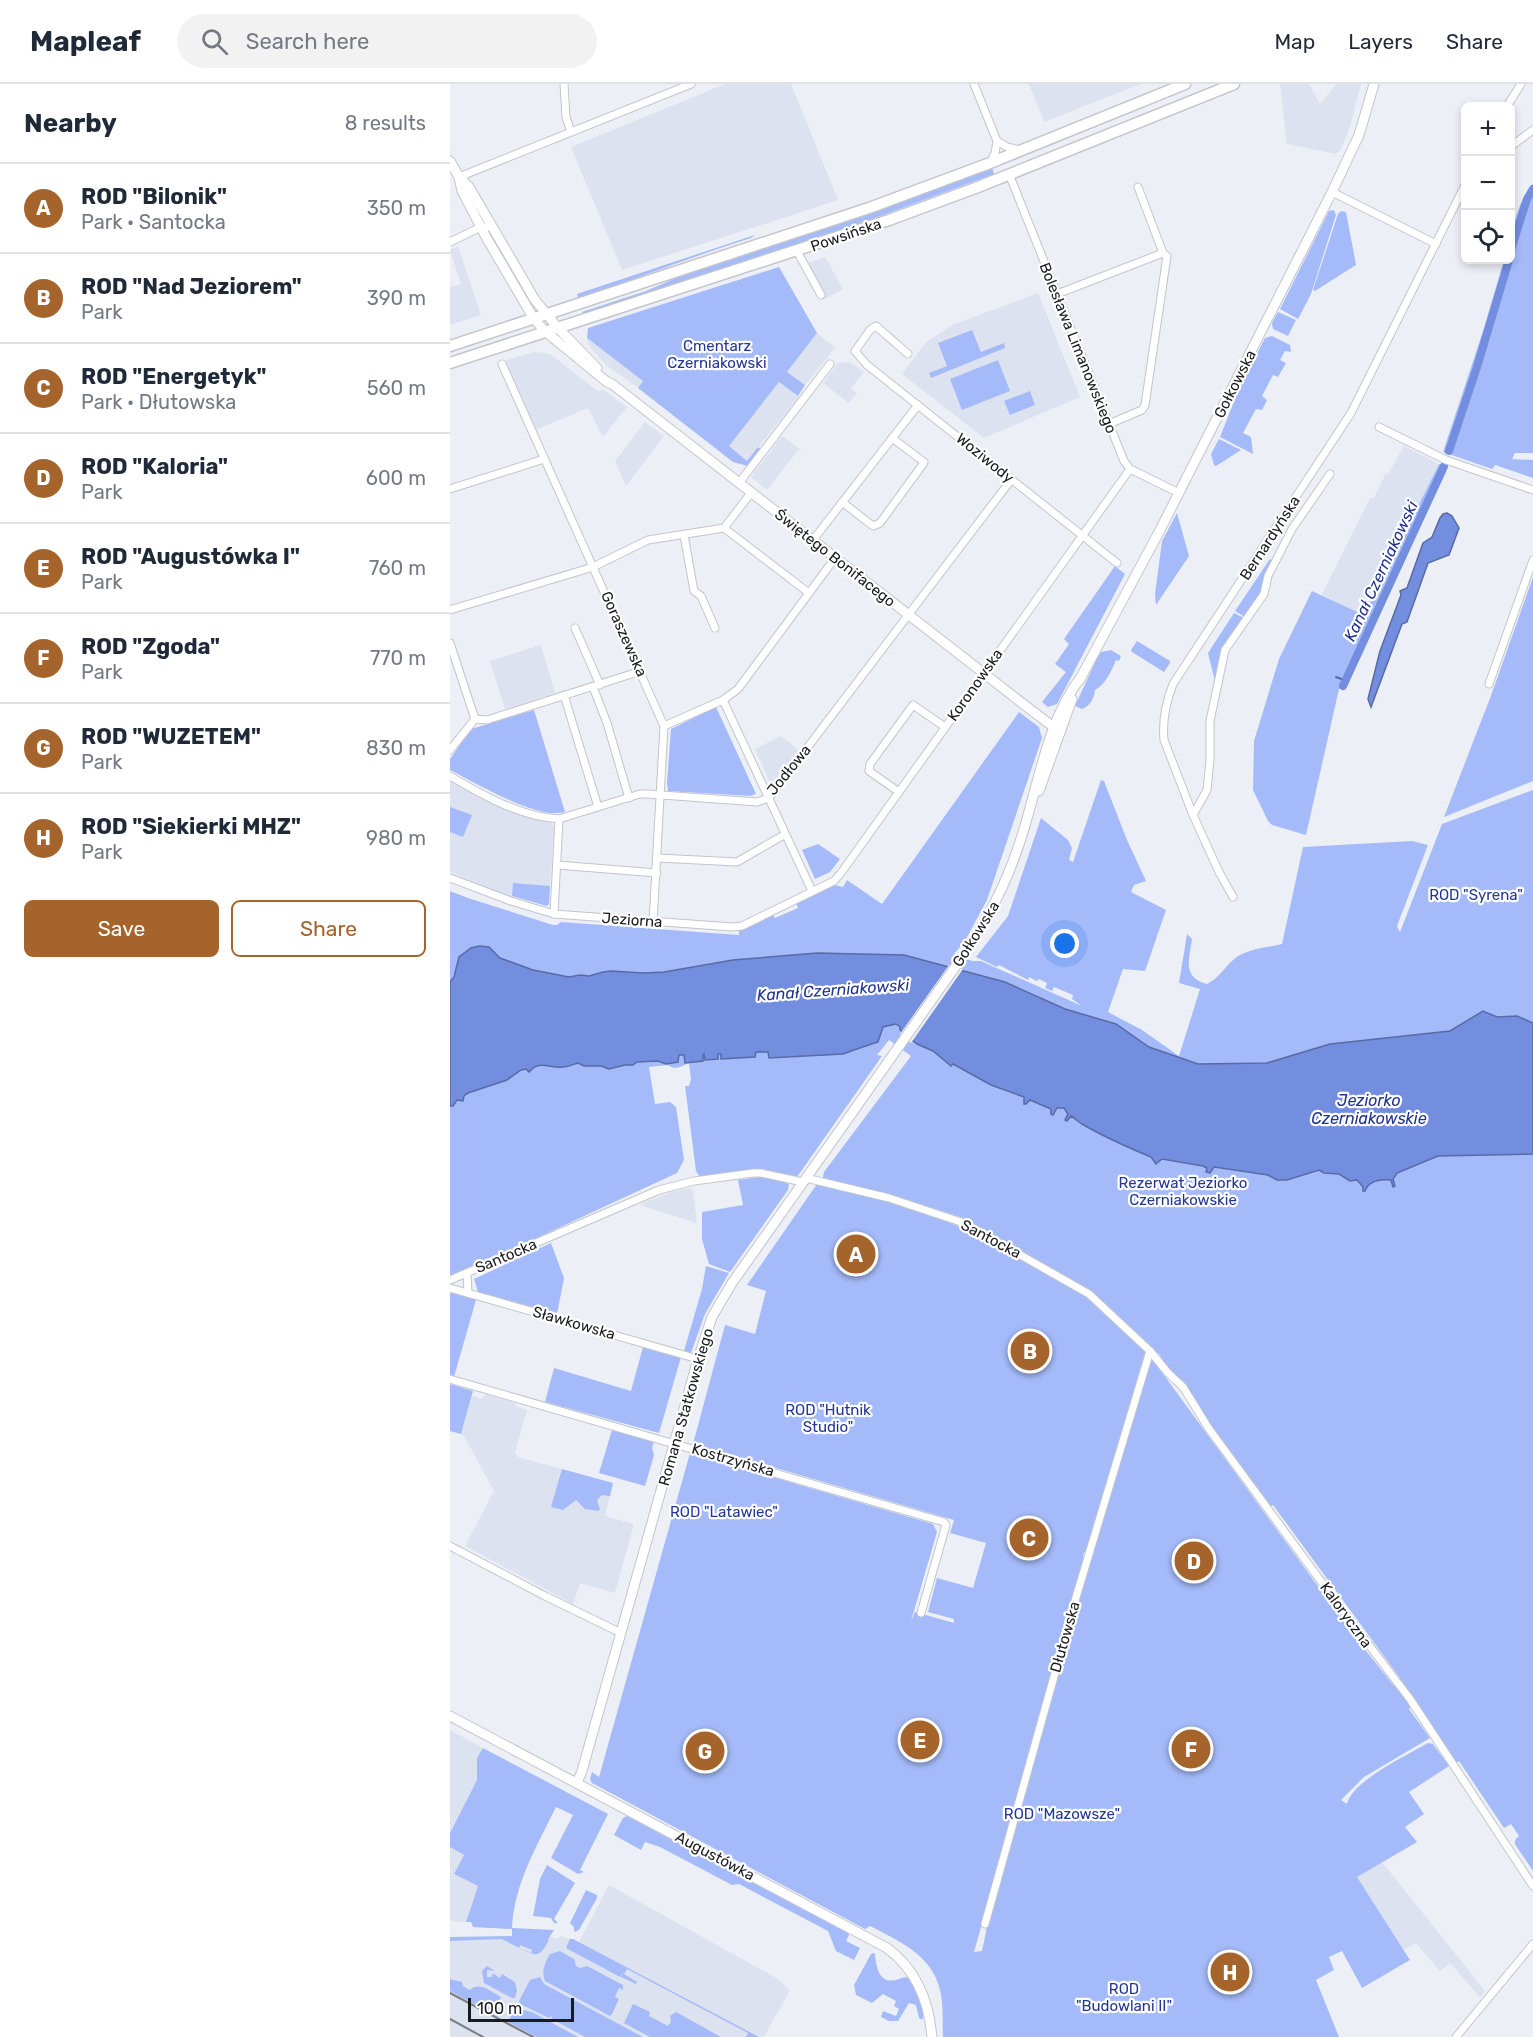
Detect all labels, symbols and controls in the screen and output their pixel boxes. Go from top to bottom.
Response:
search box [177,14,597,68]
text: Mapleaf [30,25,141,58]
icon: search [198,25,231,58]
text: Search here [246,28,369,55]
text: Map [1274,29,1315,54]
text: Layers [1348,29,1413,54]
text: Share [1446,29,1503,54]
map controls [1461,102,1515,264]
button: + [1461,102,1515,156]
text: Nearby [24,108,117,139]
text: 8 results [345,111,426,135]
button: − [1461,156,1515,210]
text: ROD "Bilonik" [81,183,227,210]
text: A [36,196,51,220]
text: 350 m [367,196,426,220]
text: Park · Santocka [81,210,226,234]
button: locate [1461,210,1515,264]
street label: Powsińska [808,214,884,256]
street label: Bolesława Limanowskiego [1035,260,1121,436]
text: ROD "Nad Jeziorem" [81,273,302,300]
text: B [36,286,51,310]
text: 390 m [367,286,426,310]
text: Park [81,300,123,324]
park label: Cmentarz Czerniakowski [667,337,767,372]
street label: Gołkowska [1210,347,1260,421]
text: ROD "Energetyk" [81,363,267,390]
text: C [36,376,51,400]
text: 560 m [367,376,426,400]
text: Park · Dłutowska [81,390,236,414]
street label: Woziwody [952,429,1018,487]
text: ROD "Kaloria" [81,453,228,480]
text: D [36,466,51,490]
text: 600 m [366,466,426,490]
text: Park [81,480,123,504]
street label: Bernardyńska [1236,492,1304,584]
water label: Kanał Czerniakowski [1340,497,1422,644]
street label: Świętego Bonifacego [771,505,899,611]
text: ROD "Augustówka I" [81,543,300,570]
text: E [37,556,50,580]
text: 760 m [369,556,426,580]
text: Park [81,570,123,594]
street label: Goraszewska [597,589,651,679]
text: ROD "Zgoda" [81,633,220,660]
street label: Koronowska [943,645,1007,725]
text: F [37,646,50,670]
text: 770 m [370,646,426,670]
text: Park [81,660,123,684]
text: ROD "WUZETEM" [81,723,261,750]
text: G [36,736,51,760]
text: 830 m [366,736,426,760]
street label: Jodłowa [763,741,815,799]
text: Park [81,750,123,774]
text: ROD "Siekierki MHZ" [81,813,301,840]
text: H [36,826,51,850]
text: 980 m [366,826,426,850]
text: Park [81,840,123,864]
park label: ROD "Syrena" [1429,886,1523,904]
street label: Gołkowska [949,898,1003,970]
button: Save [24,900,219,957]
button: Share [231,900,426,957]
street label: Jeziorna [601,909,663,931]
your location [1050,929,1079,958]
water label: Kanał Czerniakowski [756,975,911,1005]
water label: Jeziorko Czerniakowskie [1311,1091,1427,1128]
park label: Rezerwat Jeziorko Czerniakowskie [1119,1174,1247,1209]
street label: Santocka [958,1216,1024,1262]
pin: A [836,1232,876,1276]
street label: Santocka [472,1235,540,1277]
street label: Sławkowska [531,1303,617,1343]
street label: Romana Statkowskiego [655,1326,717,1488]
pin: B [1010,1328,1050,1374]
park label: ROD "Hutnik Studio" [785,1401,871,1436]
street label: Kostrzyńska [690,1440,776,1480]
park label: ROD "Latawiec" [670,1503,778,1521]
pin: C [1010,1516,1048,1560]
pin: D [1174,1538,1214,1584]
street label: Kaloryczna [1316,1579,1376,1651]
street label: Dłutowska [1046,1599,1084,1675]
pin: E [900,1718,940,1762]
pin: F [1172,1726,1210,1772]
pin: G [686,1728,724,1774]
park label: ROD "Mazowsze" [1004,1805,1120,1823]
street label: Augustówka [672,1828,758,1884]
pin: H [1210,1950,1250,1994]
park label: ROD "Budowlani II" [1076,1980,1172,2015]
scale bar [468,1995,574,2022]
text: 100 m [477,1999,522,2018]

